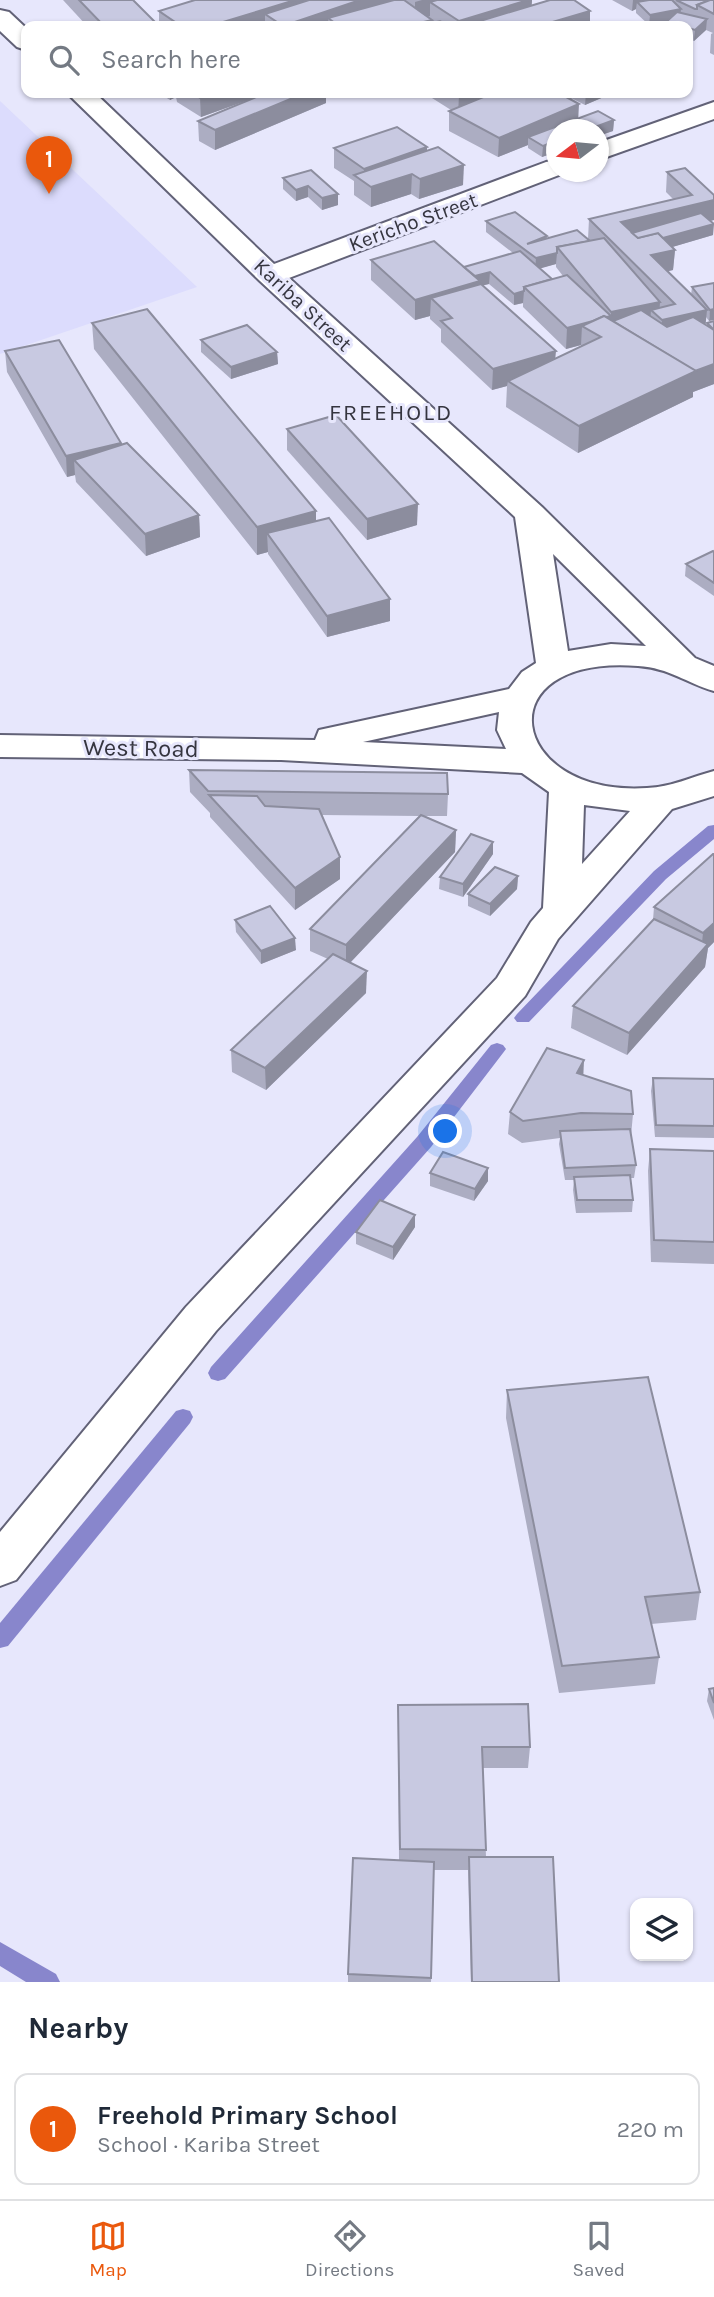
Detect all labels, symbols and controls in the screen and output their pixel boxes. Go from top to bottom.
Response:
search box [21,21,693,98]
icon: search [45,41,83,79]
text: Search here [101,44,241,75]
north arrow [546,119,609,182]
pin: 1 [26,136,72,194]
street label: Kericho Street [345,188,481,256]
street label: Kariba Street [249,254,357,356]
district label: FREEHOLD [329,399,453,426]
street label: West Road [83,733,199,763]
your location [428,1114,462,1148]
map controls [630,1898,693,1961]
button: layers [630,1898,693,1961]
text: Nearby [28,2010,128,2046]
text: Freehold Primary School [97,2100,398,2131]
text: 1 [49,2116,57,2143]
text: 220 m [617,2116,684,2143]
text: School · Kariba Street [97,2131,320,2158]
tab: Map [89,2217,127,2281]
tab: Directions [305,2217,394,2281]
tab: Saved [572,2217,625,2281]

